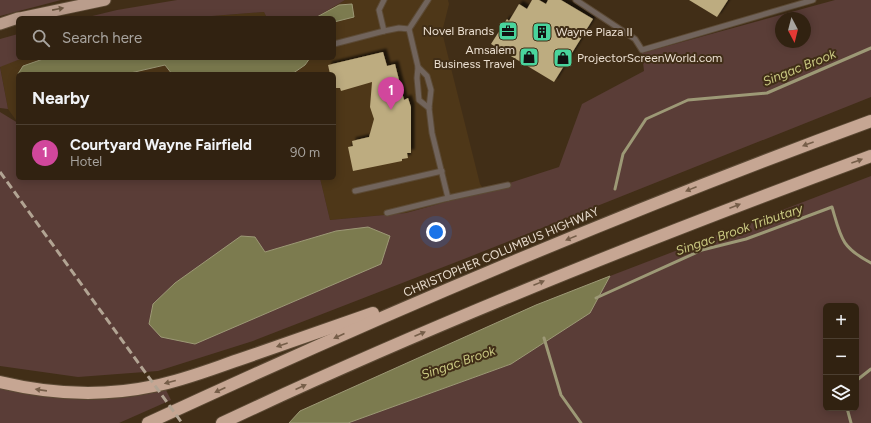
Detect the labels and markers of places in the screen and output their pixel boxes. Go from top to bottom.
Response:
office icon: Novel Brands [497,20,519,42]
building icon: Wayne Plaza II [531,21,553,43]
place label: Novel Brands [423,24,494,38]
place label: Wayne Plaza II [556,25,633,39]
place label: Amsalem Business Travel [434,43,515,71]
shop icon: Amsalem Business Travel [518,46,540,68]
shop icon: ProjectorScreenWorld.com [552,47,574,69]
place label: ProjectorScreenWorld.com [577,51,722,65]
pin: 1 [378,77,404,110]

